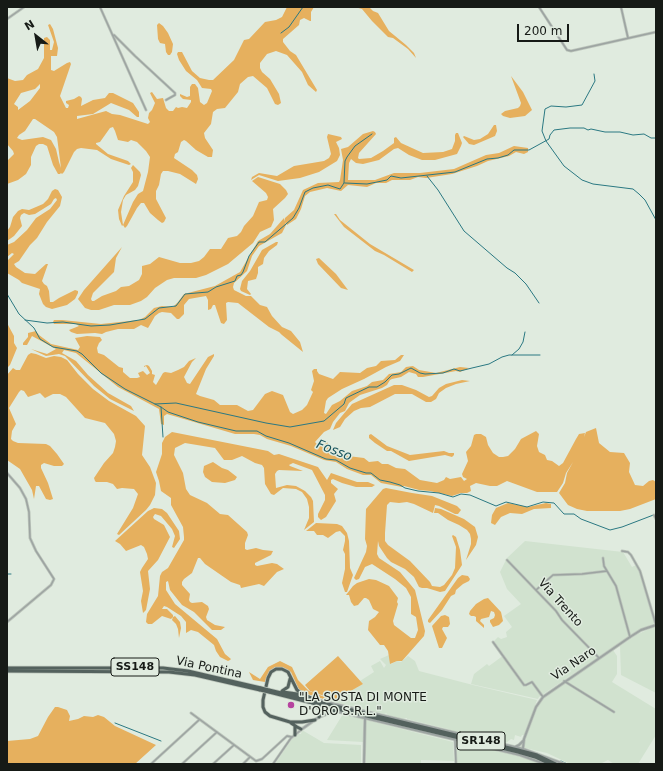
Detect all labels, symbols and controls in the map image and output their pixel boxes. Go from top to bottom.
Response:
north arrow [16,16,56,56]
scale bar [519,16,571,42]
text: N [22,17,37,33]
text: 200 m [524,24,562,38]
water label: Fosso [314,437,354,465]
street label: Via Trento [535,576,585,630]
street label: Via Naro [549,644,599,684]
street label: Via Pontina [175,654,243,682]
road number: SS148 [111,658,159,676]
place label: "LA SOSTA DI MONTE D'ORO S.R.L." [299,691,427,719]
marker: "LA SOSTA DI MONTE D'ORO S.R.L." [286,700,296,710]
road number: SR148 [457,732,505,750]

